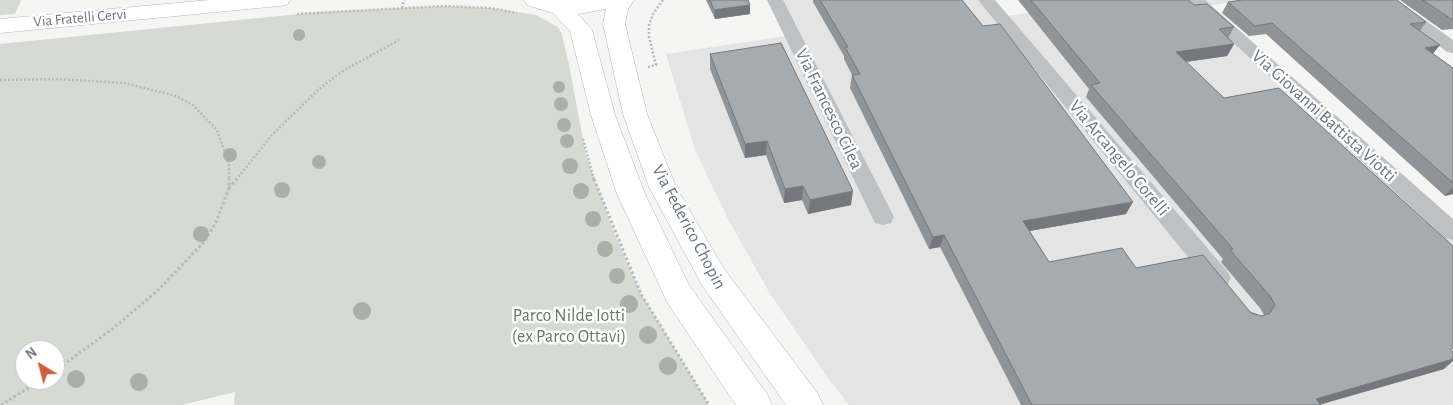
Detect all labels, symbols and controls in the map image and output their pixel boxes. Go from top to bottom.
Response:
street label: Via Fratelli Cervi [33,5,127,31]
street label: Via Francesco Cilea [790,45,868,173]
street label: Via Giovanni Battista Viotti [1247,45,1401,187]
street label: Via Arcangelo Corelli [1064,96,1174,220]
street label: Via Federico Chopin [647,161,731,293]
park label: Parco Nilde Iotti (ex Parco Ottavi) [512,305,626,348]
north arrow [15,340,65,390]
text: N [23,345,40,362]

